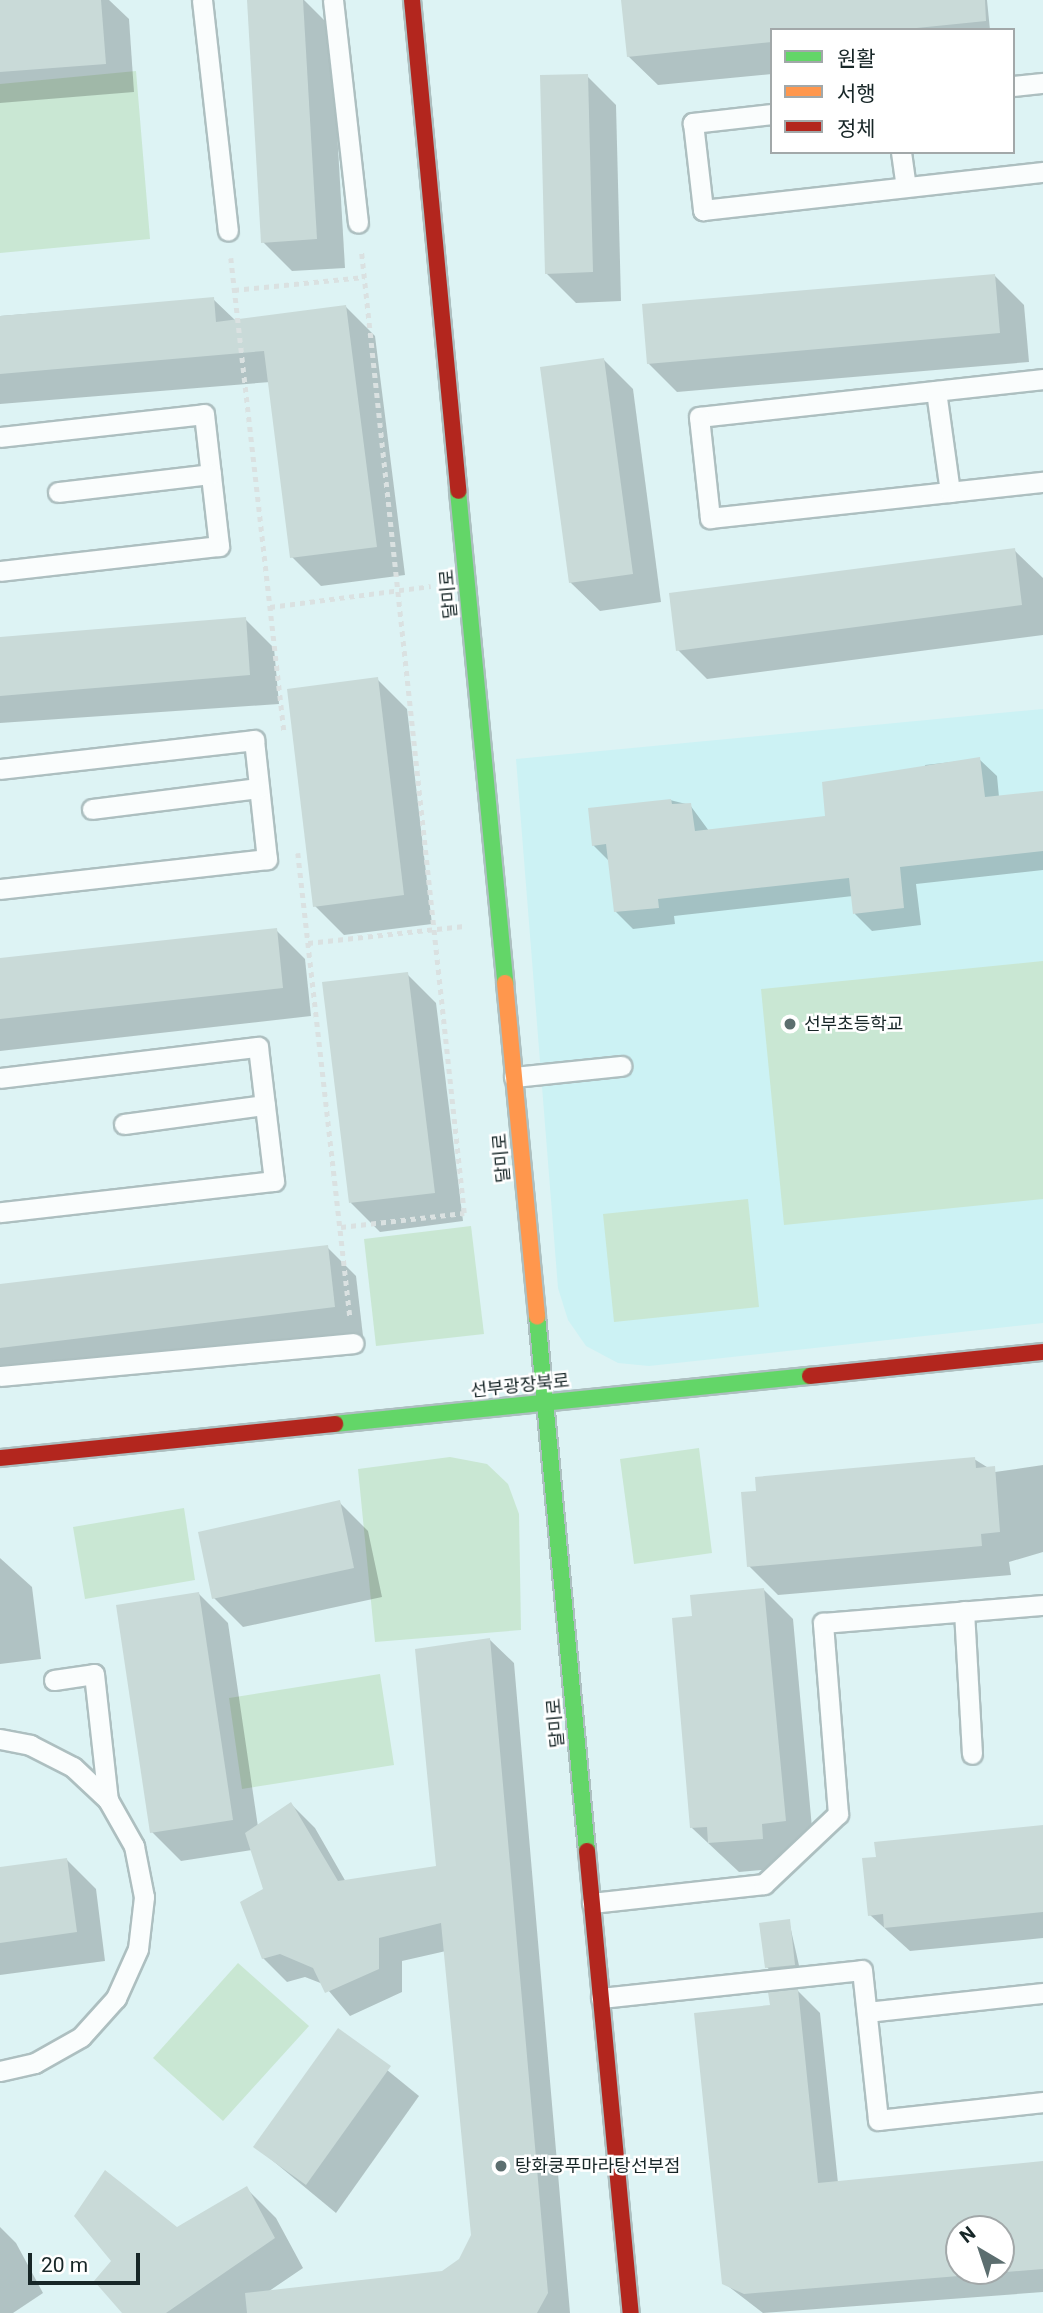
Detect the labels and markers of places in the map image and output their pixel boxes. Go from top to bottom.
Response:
place label: 선부초등학교 [804,1013,903,1035]
marker: 선부초등학교 [782,1016,798,1032]
place label: 탕화쿵푸마라탕선부점 [515,2155,681,2177]
marker: 탕화쿵푸마라탕선부점 [493,2158,509,2174]

